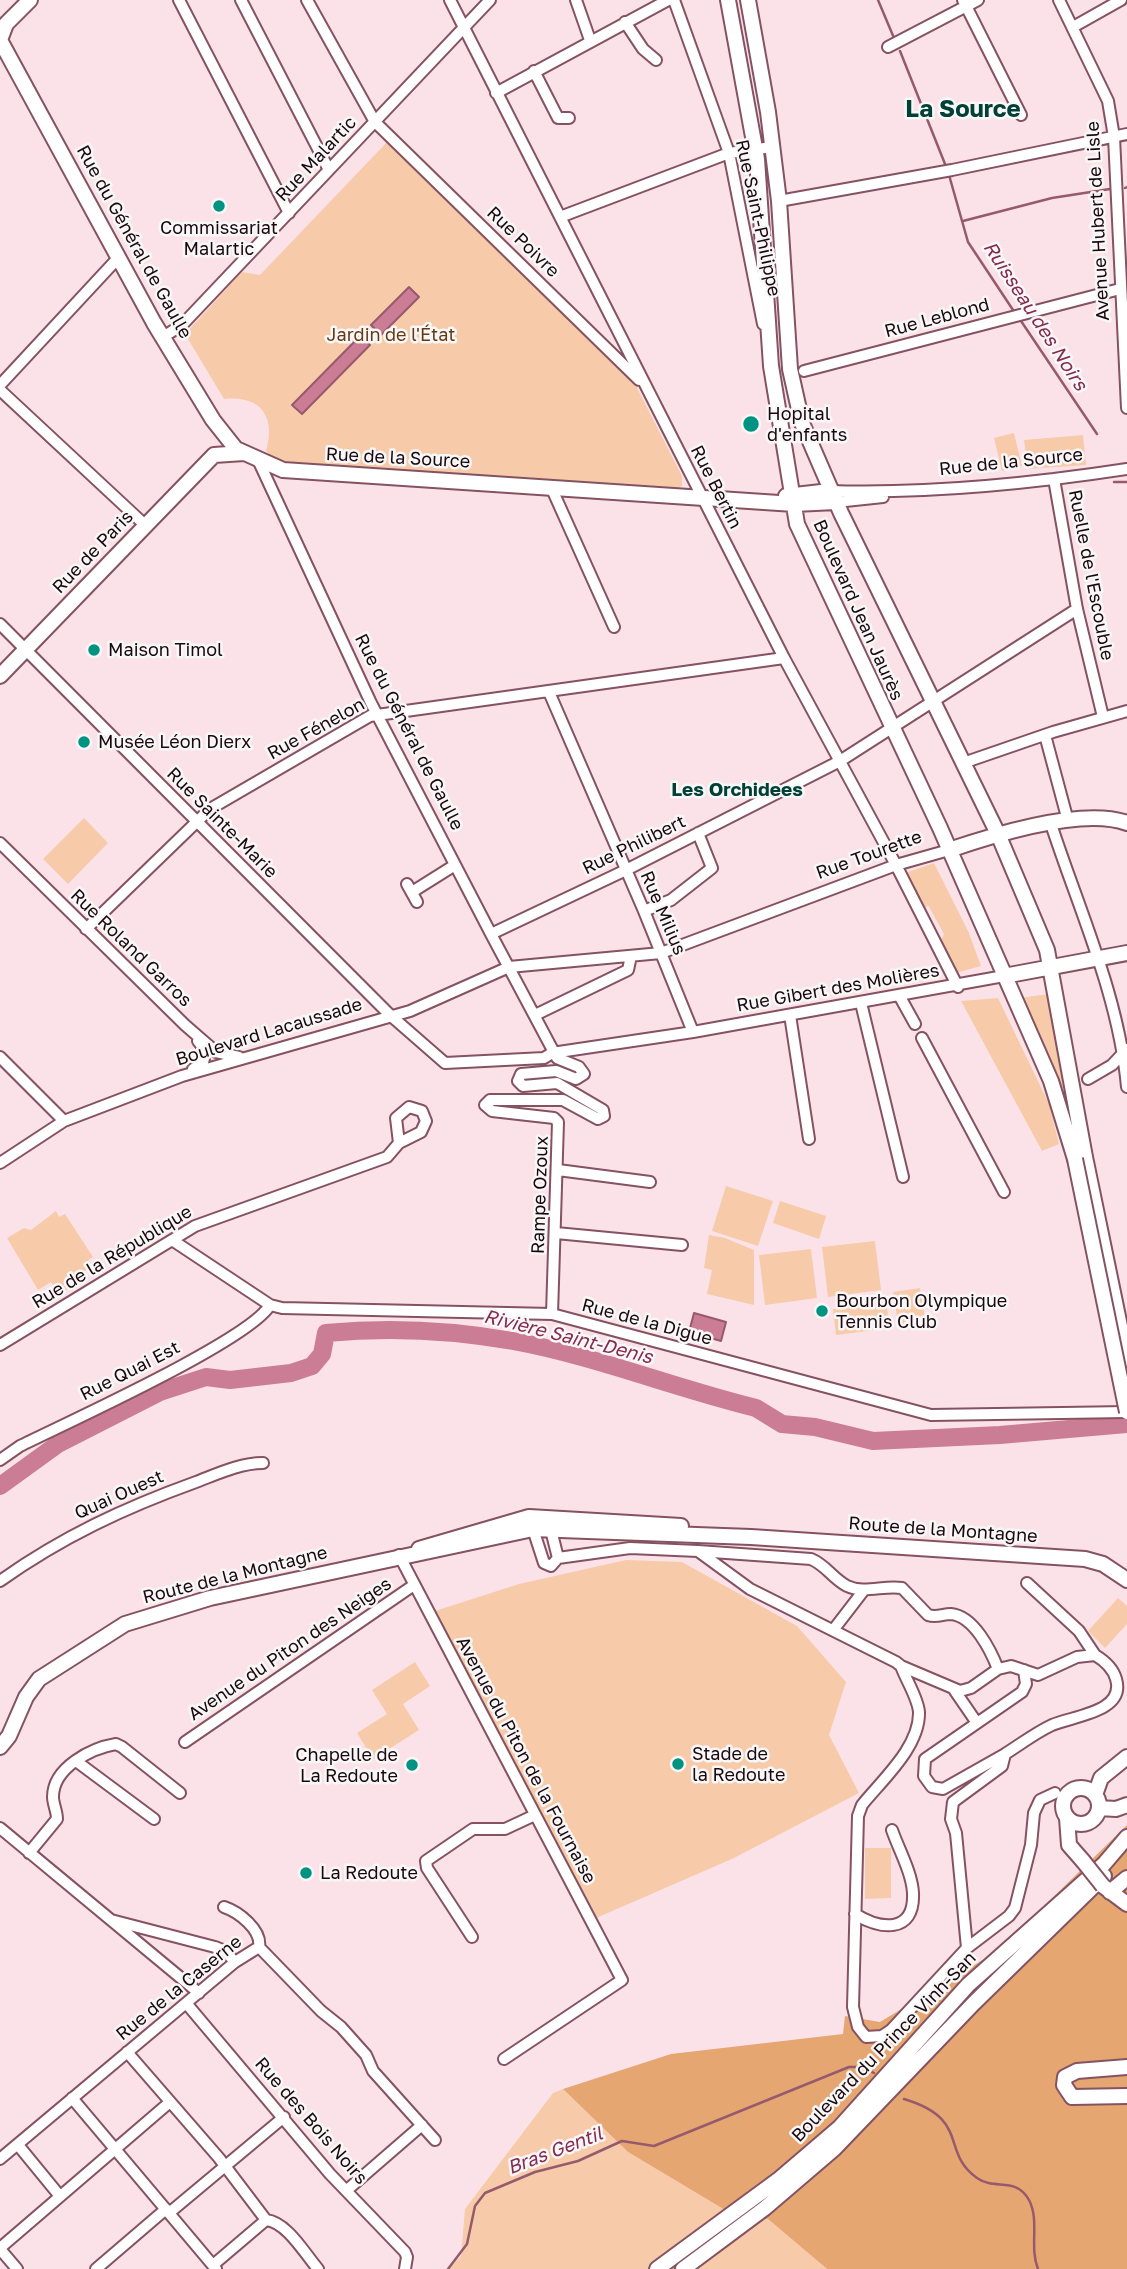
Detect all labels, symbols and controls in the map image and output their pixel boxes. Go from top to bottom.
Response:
district label: La Source [905,95,1021,123]
street label: Rue Malartic [271,112,361,206]
street label: Avenue Hubert de Lisle [1082,121,1114,321]
street label: Rue Saint-Philippe [731,138,785,298]
street label: Rue du Général de Gaulle [72,142,196,342]
marker: Commissariat Malartic [211,198,227,214]
street label: Rue Poivre [482,202,564,282]
place label: Commissariat Malartic [160,217,278,260]
water label: Ruisseau des Noirs [978,237,1092,395]
street label: Rue Leblond [882,294,992,342]
park label: Jardin de l'État [327,324,455,346]
place label: Hopital d'enfants [767,403,847,446]
marker: Hopital d'enfants [741,414,761,434]
street label: Rue Bertin [686,442,746,532]
street label: Rue de la Source [325,443,471,473]
street label: Rue de la Source [938,444,1084,480]
street label: Ruelle de l'Escouble [1064,488,1118,662]
street label: Rue de Paris [48,506,138,598]
street label: Boulevard Jean Jaurès [808,516,908,704]
street label: Rue du Général de Gaulle [350,630,468,834]
place label: Maison Timol [108,639,223,661]
marker: Maison Timol [86,642,102,658]
street label: Rue Fénelon [264,693,368,765]
place label: Musée Léon Dierx [98,731,251,753]
marker: Musée Léon Dierx [76,734,92,750]
street label: Rue Sainte-Marie [162,763,282,883]
district label: Les Orchidees [671,779,803,801]
street label: Rue Philibert [579,811,689,879]
street label: Rue Tourette [813,826,925,884]
street label: Rue Milius [636,868,690,958]
street label: Rue Roland Garros [66,885,196,1011]
street label: Rue Gibert des Molières [735,960,941,1016]
street label: Boulevard Lacaussade [173,993,365,1071]
street label: Rampe Ozoux [527,1136,553,1254]
street label: Rue de la République [28,1201,196,1313]
place label: Bourbon Olympique Tennis Club [836,1290,1007,1332]
street label: Rue de la Digue [580,1294,714,1350]
marker: Bourbon Olympique Tennis Club [814,1303,830,1319]
water label: Rivière Saint-Denis [481,1305,655,1369]
street label: Rue Quai Est [76,1337,184,1405]
street label: Quai Ouest [71,1466,167,1524]
street label: Route de la Montagne [848,1513,1038,1547]
street label: Route de la Montagne [140,1542,330,1608]
street label: Avenue du Piton des Neiges [184,1573,396,1725]
street label: Avenue du Piton de la Fournaise [452,1633,600,1887]
place label: Stade de la Redoute [692,1743,785,1786]
place label: Chapelle de La Redoute [295,1744,398,1786]
marker: Stade de la Redoute [670,1756,686,1772]
marker: Chapelle de La Redoute [404,1757,420,1773]
place label: La Redoute [320,1862,418,1884]
marker: La Redoute [298,1865,314,1881]
street label: Rue de la Caserne [112,1931,246,2045]
street label: Boulevard du Prince Vinh-San [787,1947,981,2147]
street label: Rue des Bois Noirs [250,2053,372,2189]
water label: Bras Gentil [504,2122,606,2180]

